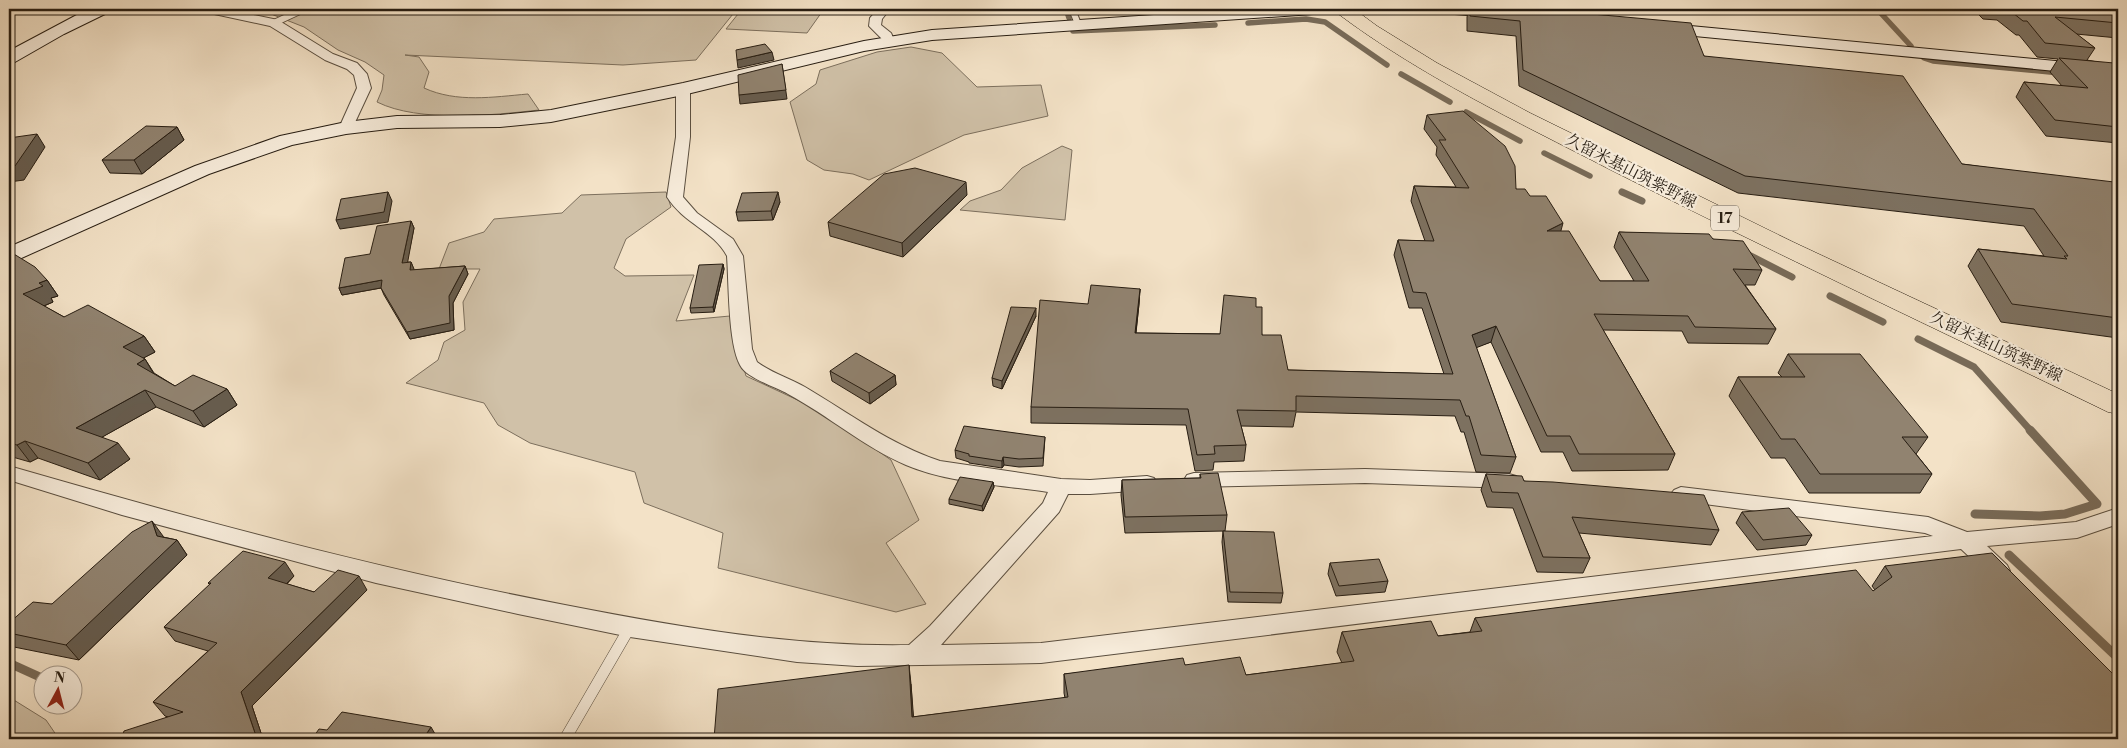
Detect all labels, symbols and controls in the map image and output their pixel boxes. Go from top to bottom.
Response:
street label: 久留米基山筑紫野線 [1562,129,1700,213]
road number: 17 [1711,206,1739,230]
street label: 久留米基山筑紫野線 [1927,308,2065,386]
north arrow [32,666,82,716]
text: N [53,668,66,688]

